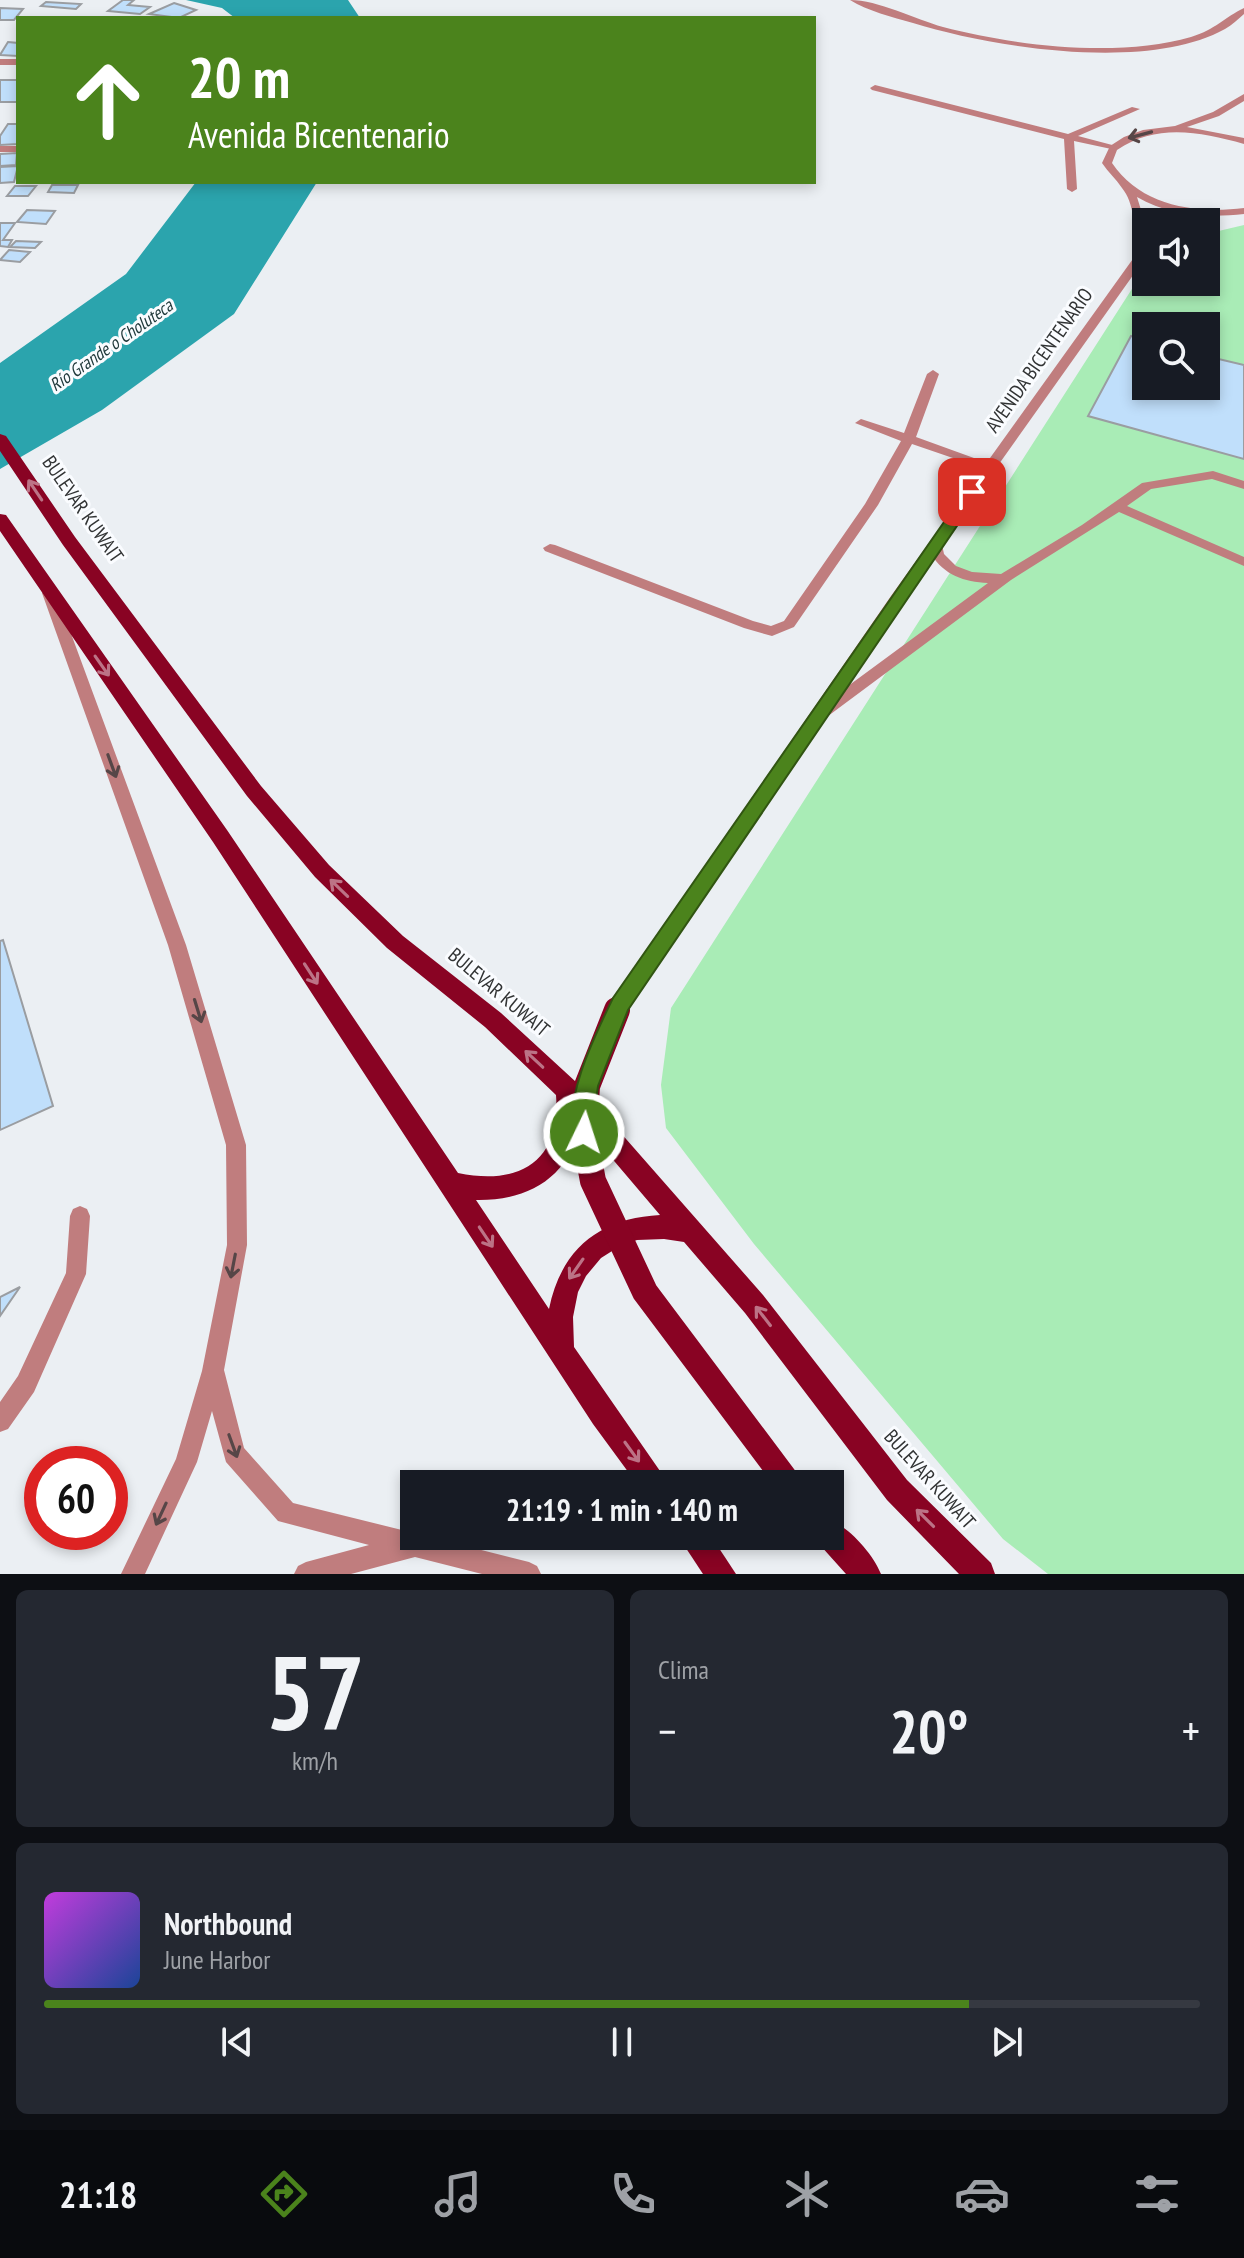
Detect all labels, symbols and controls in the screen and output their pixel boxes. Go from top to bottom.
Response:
text: 20 m [188,41,290,113]
icon: ahead [56,48,160,152]
text: Avenida Bicentenario [188,111,450,158]
one-way arrow [1127,128,1153,143]
map controls [1132,208,1220,400]
button: sound [1132,208,1220,296]
street label: AVENIDA BICENTENARIO [979,283,1099,437]
water label: Río Grande o Choluteca [45,293,178,396]
button: search [1132,312,1220,400]
street label: BULEVAR KUWAIT [37,450,129,568]
pin [938,458,1006,526]
icon: arrive [950,470,994,514]
one-way arrow [26,479,43,501]
one-way arrow [94,655,110,677]
one-way arrow [106,753,120,778]
one-way arrow [330,879,349,898]
street label: BULEVAR KUWAIT [443,942,555,1042]
one-way arrow [303,962,319,985]
one-way arrow [192,999,207,1024]
one-way arrow [525,1050,545,1068]
position arrow [542,1091,626,1175]
one-way arrow [478,1226,494,1248]
one-way arrow [225,1253,240,1278]
one-way arrow [568,1257,584,1279]
one-way arrow [754,1305,771,1327]
street label: BULEVAR KUWAIT [879,1424,981,1534]
one-way arrow [227,1433,242,1458]
one-way arrow [623,1441,640,1463]
speed limit sign: 60 [24,1446,128,1550]
text: 21:19 · 1 min · 140 m [506,1490,738,1529]
one-way arrow [153,1502,168,1526]
one-way arrow [915,1509,935,1528]
text: 57 [265,1624,365,1759]
text: Clima [658,1653,709,1686]
text: 20° [889,1692,969,1770]
text: − [658,1702,676,1759]
text: + [1182,1702,1200,1759]
text: km/h [292,1744,338,1777]
text: Northbound [164,1904,292,1943]
text: June Harbor [164,1943,270,1976]
icon: previous [215,2020,259,2064]
icon: pause [600,2020,644,2064]
icon: next [985,2020,1029,2064]
icon: directions [256,2166,312,2222]
icon: music [430,2166,486,2222]
icon: phone [605,2166,661,2222]
icon: climate [779,2166,835,2222]
icon: car [954,2166,1010,2222]
icon: filters [1129,2166,1185,2222]
text: 21:18 [59,2171,137,2218]

